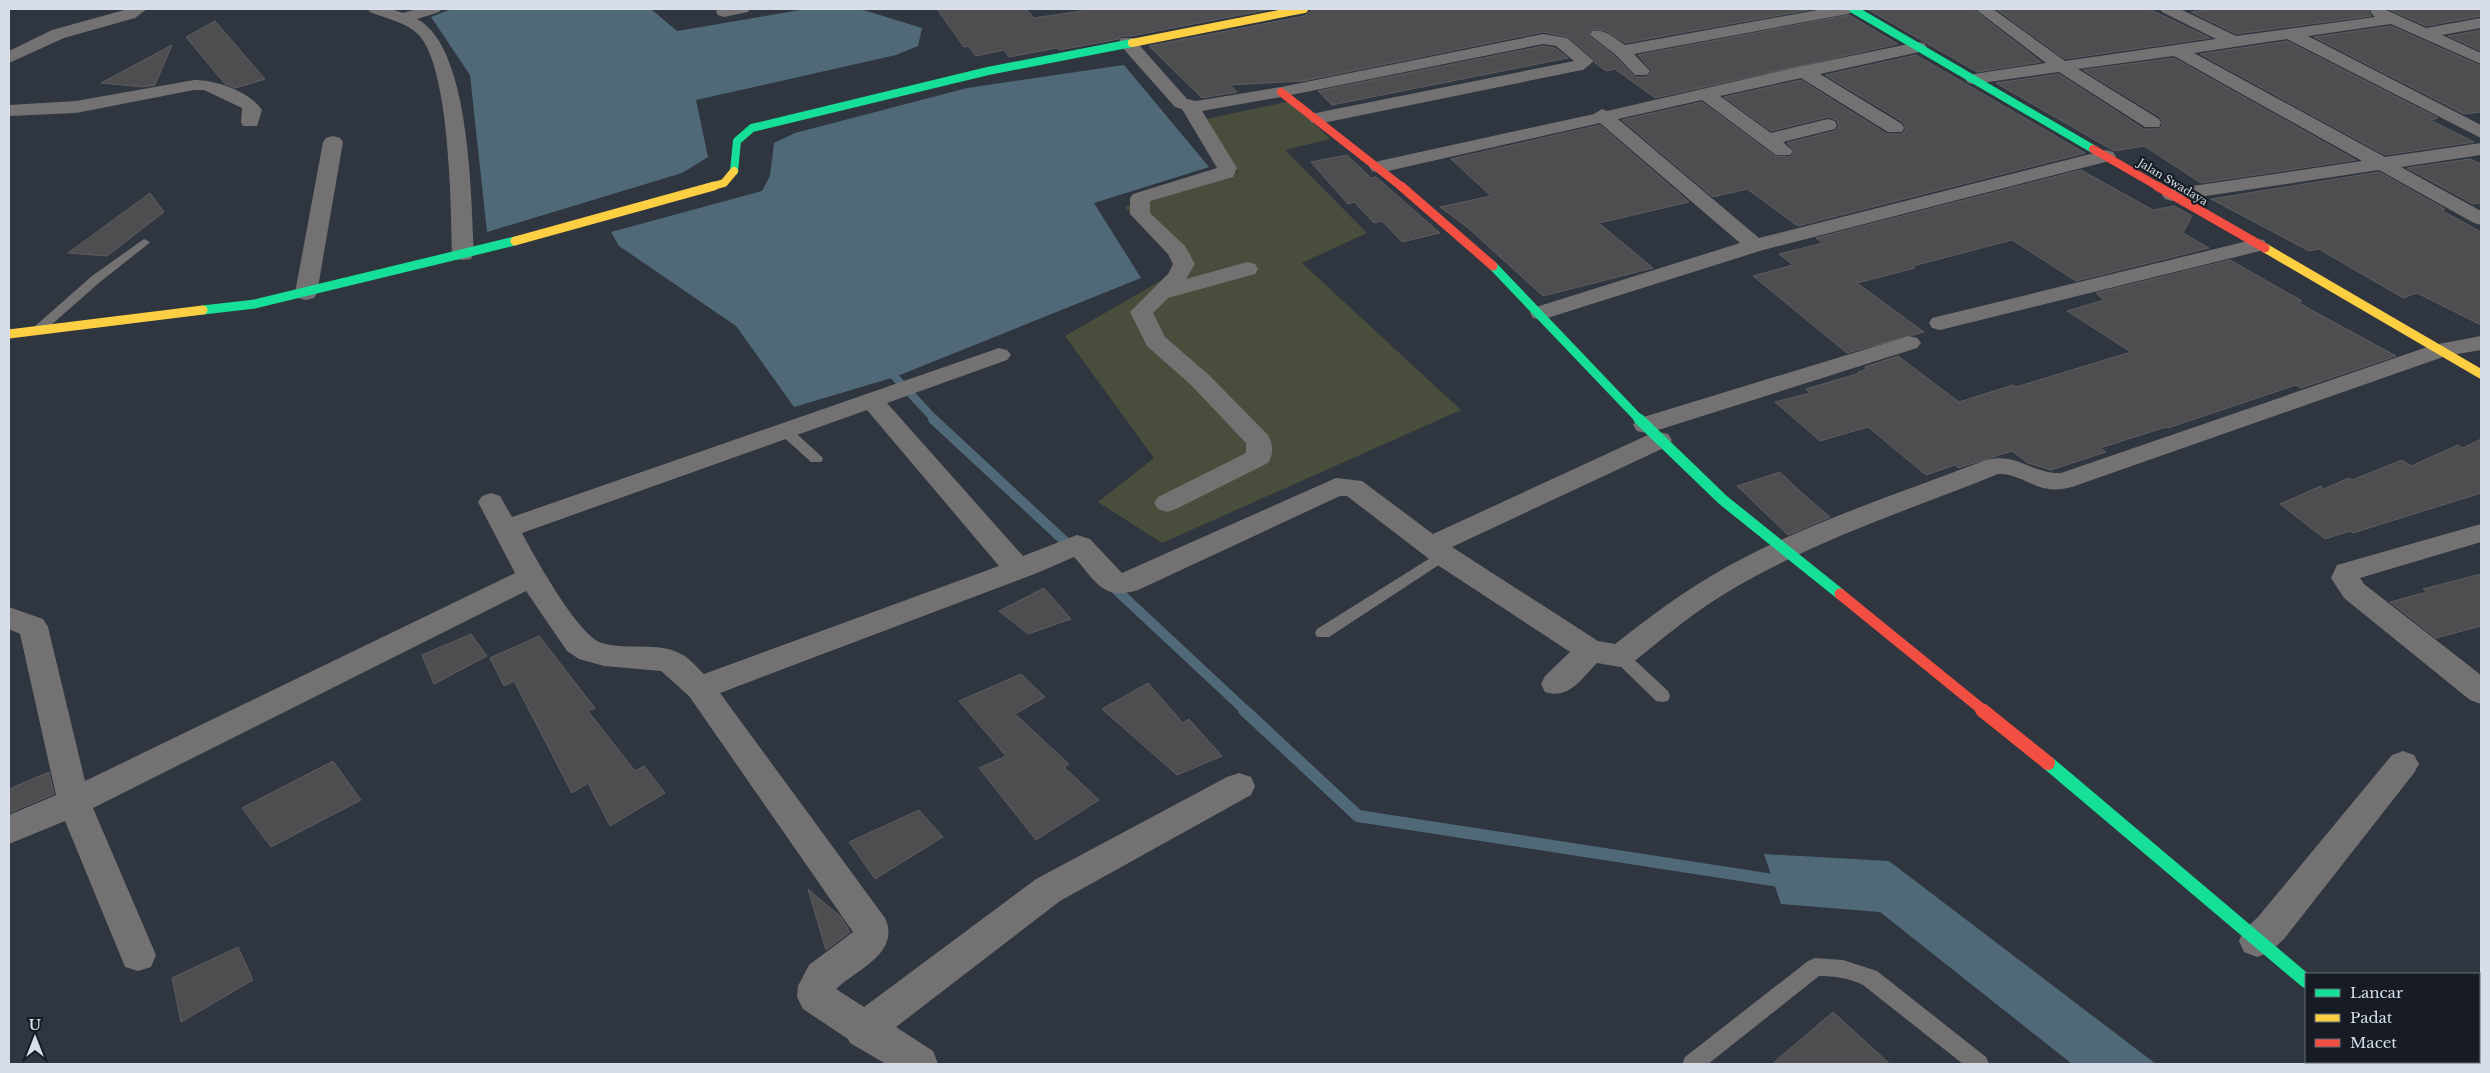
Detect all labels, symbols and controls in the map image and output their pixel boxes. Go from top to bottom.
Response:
street label: Jalan Swadaya [2134,155,2211,209]
legend [2305,973,2480,1063]
text: Lancar [2350,983,2404,1002]
text: Padat [2350,1008,2393,1027]
north arrow [10,1013,60,1063]
text: U [29,1016,42,1034]
text: Macet [2350,1033,2397,1052]

